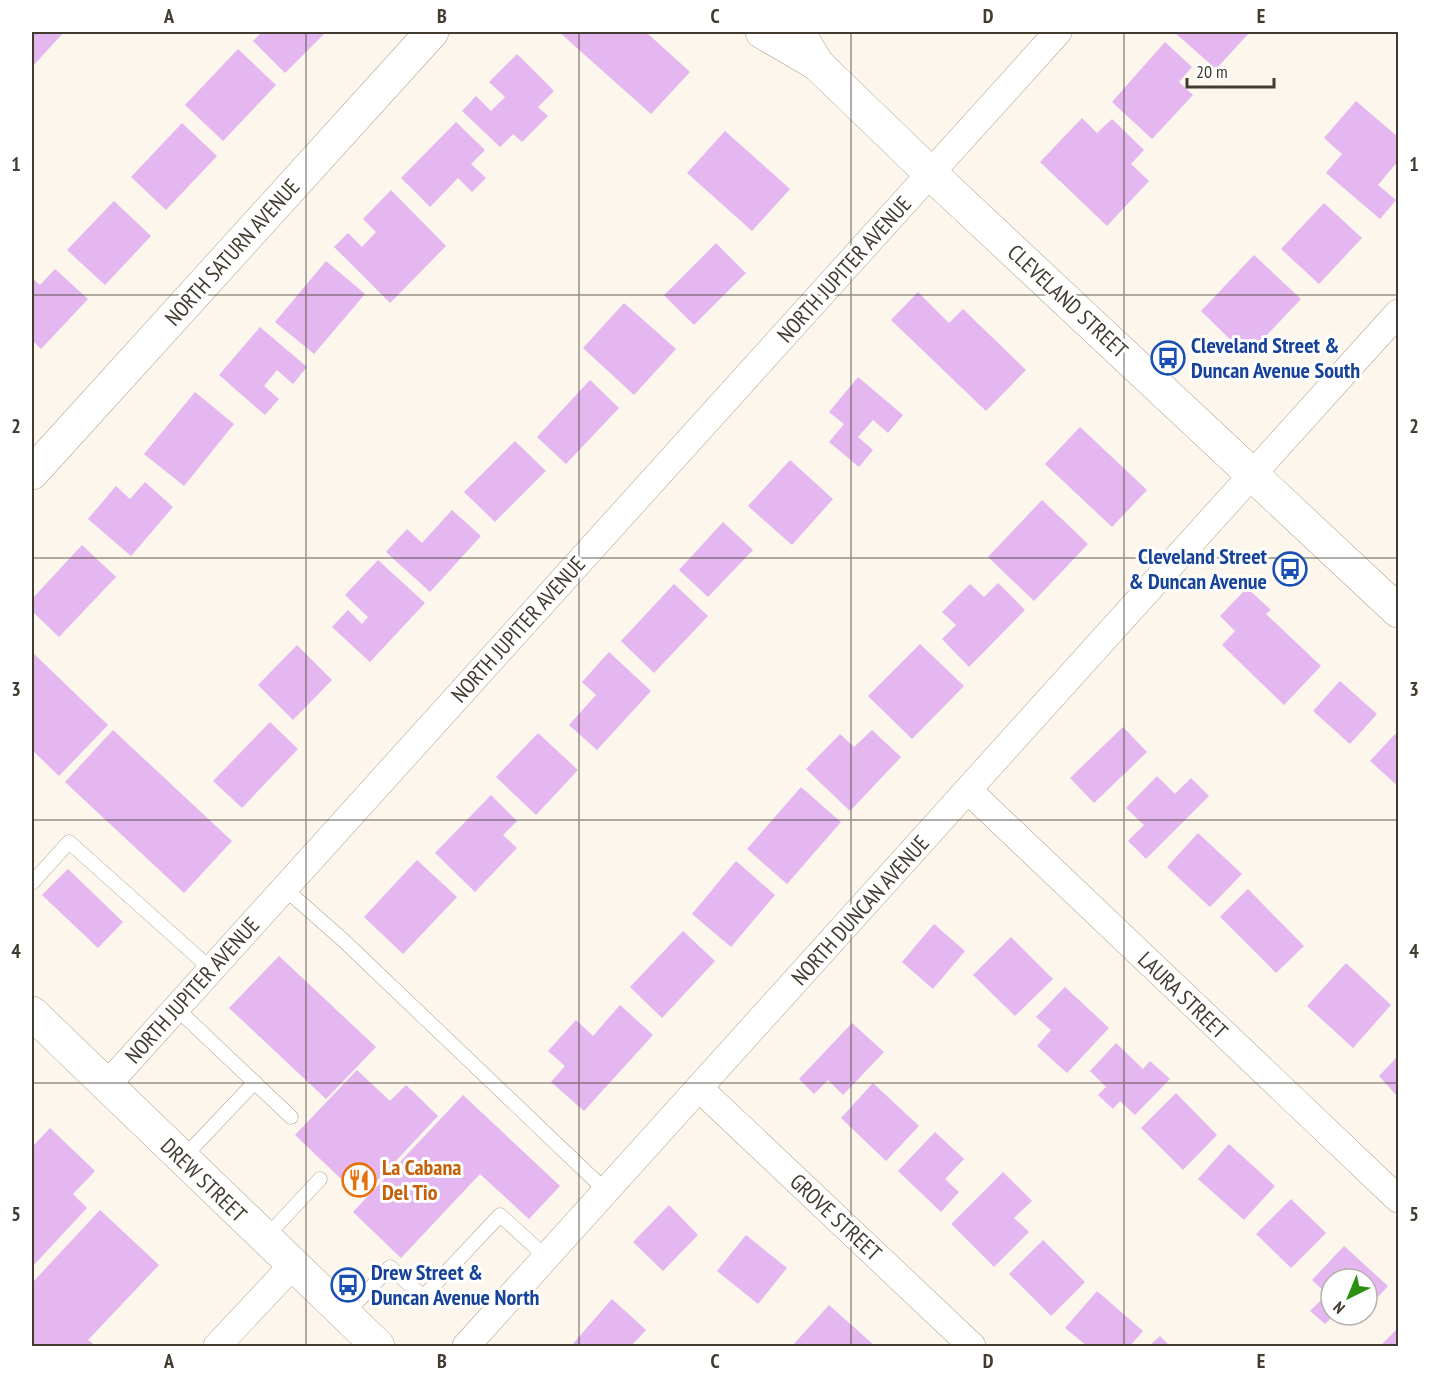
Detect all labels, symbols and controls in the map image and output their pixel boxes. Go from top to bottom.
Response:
text: A [163,3,175,29]
text: B [437,3,447,29]
text: C [710,3,720,29]
text: D [983,3,994,29]
text: E [1257,3,1265,29]
scale bar [1187,51,1274,89]
text: 20 m [1196,60,1228,83]
text: 1 [11,151,21,177]
text: 1 [1409,151,1419,177]
street label: NORTH SATURN AVENUE [159,173,305,331]
street label: NORTH JUPITER AVENUE [771,190,917,348]
street label: CLEVELAND STREET [1002,238,1134,364]
place label: Cleveland Street & Duncan Avenue South [1191,331,1360,384]
bus stop icon: Cleveland Street & Duncan Avenue South [1150,340,1186,376]
text: 2 [11,413,21,439]
text: 2 [1409,413,1419,439]
place label: Cleveland Street & Duncan Avenue [1129,542,1268,595]
street label: NORTH JUPITER AVENUE [445,550,591,708]
bus stop icon: Cleveland Street & Duncan Avenue [1272,551,1308,587]
text: 3 [11,676,21,702]
text: 3 [1409,676,1419,702]
street label: NORTH DUNCAN AVENUE [785,829,935,991]
street label: NORTH JUPITER AVENUE [119,911,265,1069]
text: 4 [11,938,21,964]
text: 4 [1409,938,1419,964]
street label: LAURA STREET [1132,945,1234,1045]
street label: DREW STREET [155,1132,253,1228]
place label: La Cabana Del Tio [382,1153,461,1206]
restaurant icon: La Cabana Del Tio [341,1162,377,1198]
street label: GROVE STREET [784,1167,888,1267]
text: 5 [11,1201,21,1227]
text: 5 [1409,1201,1419,1227]
place label: Drew Street & Duncan Avenue North [371,1258,540,1311]
bus stop icon: Drew Street & Duncan Avenue North [330,1267,366,1303]
north arrow [1319,1267,1379,1327]
text: N [1329,1298,1349,1318]
text: A [163,1348,175,1374]
text: B [437,1348,447,1374]
text: C [710,1348,720,1374]
text: D [983,1348,994,1374]
text: E [1257,1348,1265,1374]

